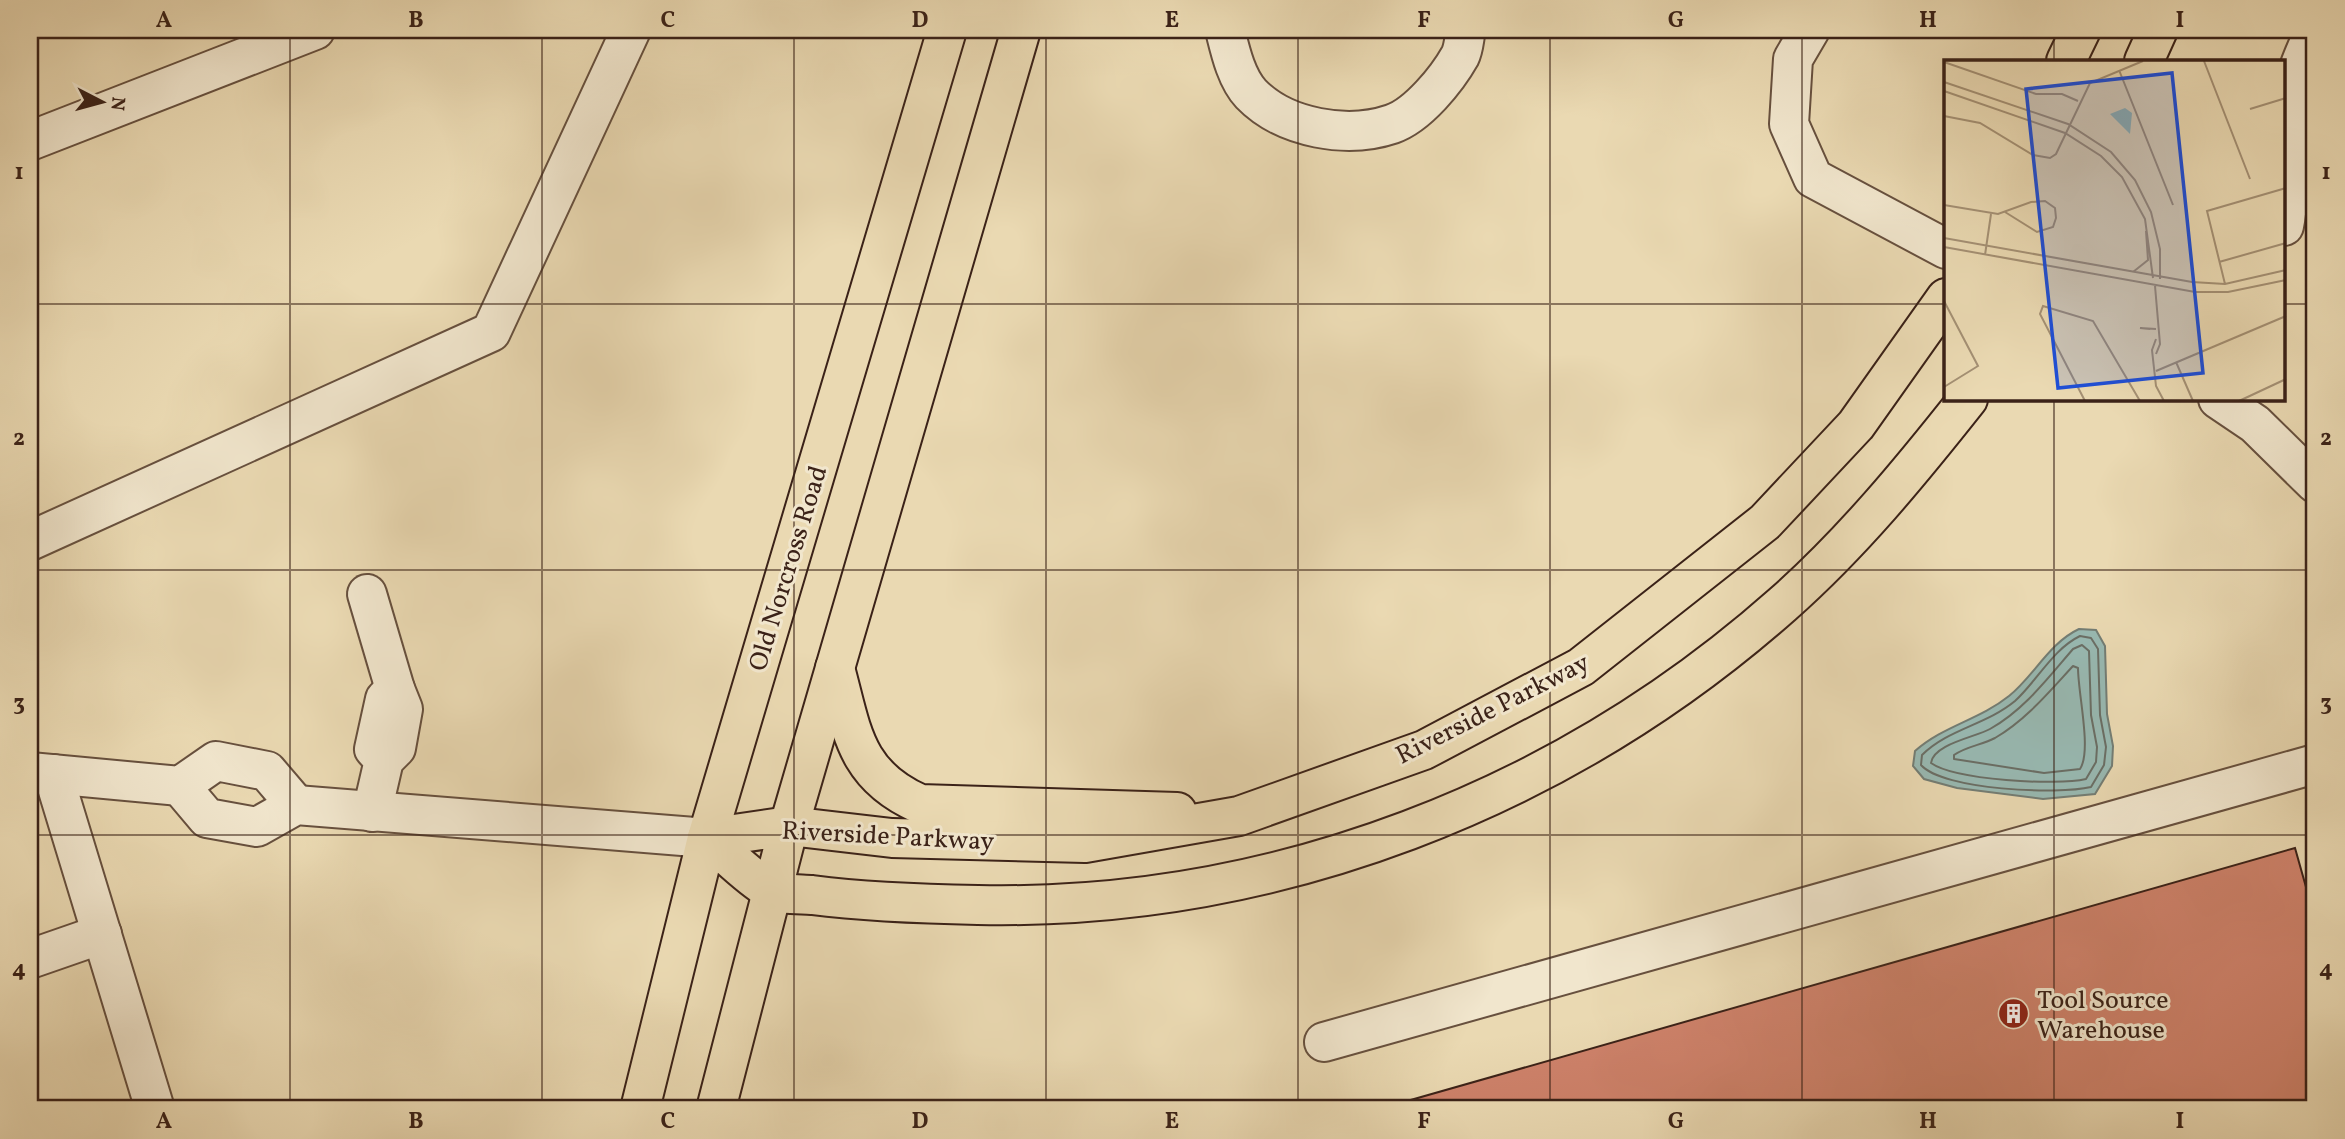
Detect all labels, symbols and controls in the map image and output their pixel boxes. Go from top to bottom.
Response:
text: A [156,5,172,37]
text: B [408,5,424,37]
text: C [661,5,675,37]
text: D [912,5,929,37]
text: E [1165,5,1179,37]
text: F [1417,5,1431,37]
text: G [1668,5,1684,37]
text: H [1919,5,1937,37]
text: I [2176,5,2184,37]
inset map [1944,60,2286,401]
north arrow [66,66,136,136]
text: N [103,95,131,112]
text: 1 [14,157,24,189]
text: 1 [2321,157,2331,189]
text: 2 [13,423,25,455]
text: 2 [2320,423,2332,455]
street label: Old Norcross Road [741,461,837,676]
street label: Riverside Parkway [1390,645,1596,774]
text: 3 [13,688,25,720]
text: 3 [2320,688,2332,720]
street label: Riverside Parkway [781,813,995,861]
text: 4 [12,954,26,986]
text: 4 [2319,954,2333,986]
place label: Tool Source Warehouse [2037,983,2168,1049]
building icon: Tool Source Warehouse [1997,997,2031,1031]
text: A [156,1106,172,1138]
text: B [408,1106,424,1138]
text: C [661,1106,675,1138]
text: D [912,1106,929,1138]
text: E [1165,1106,1179,1138]
text: F [1417,1106,1431,1138]
text: G [1668,1106,1684,1138]
text: H [1919,1106,1937,1138]
text: I [2176,1106,2184,1138]

